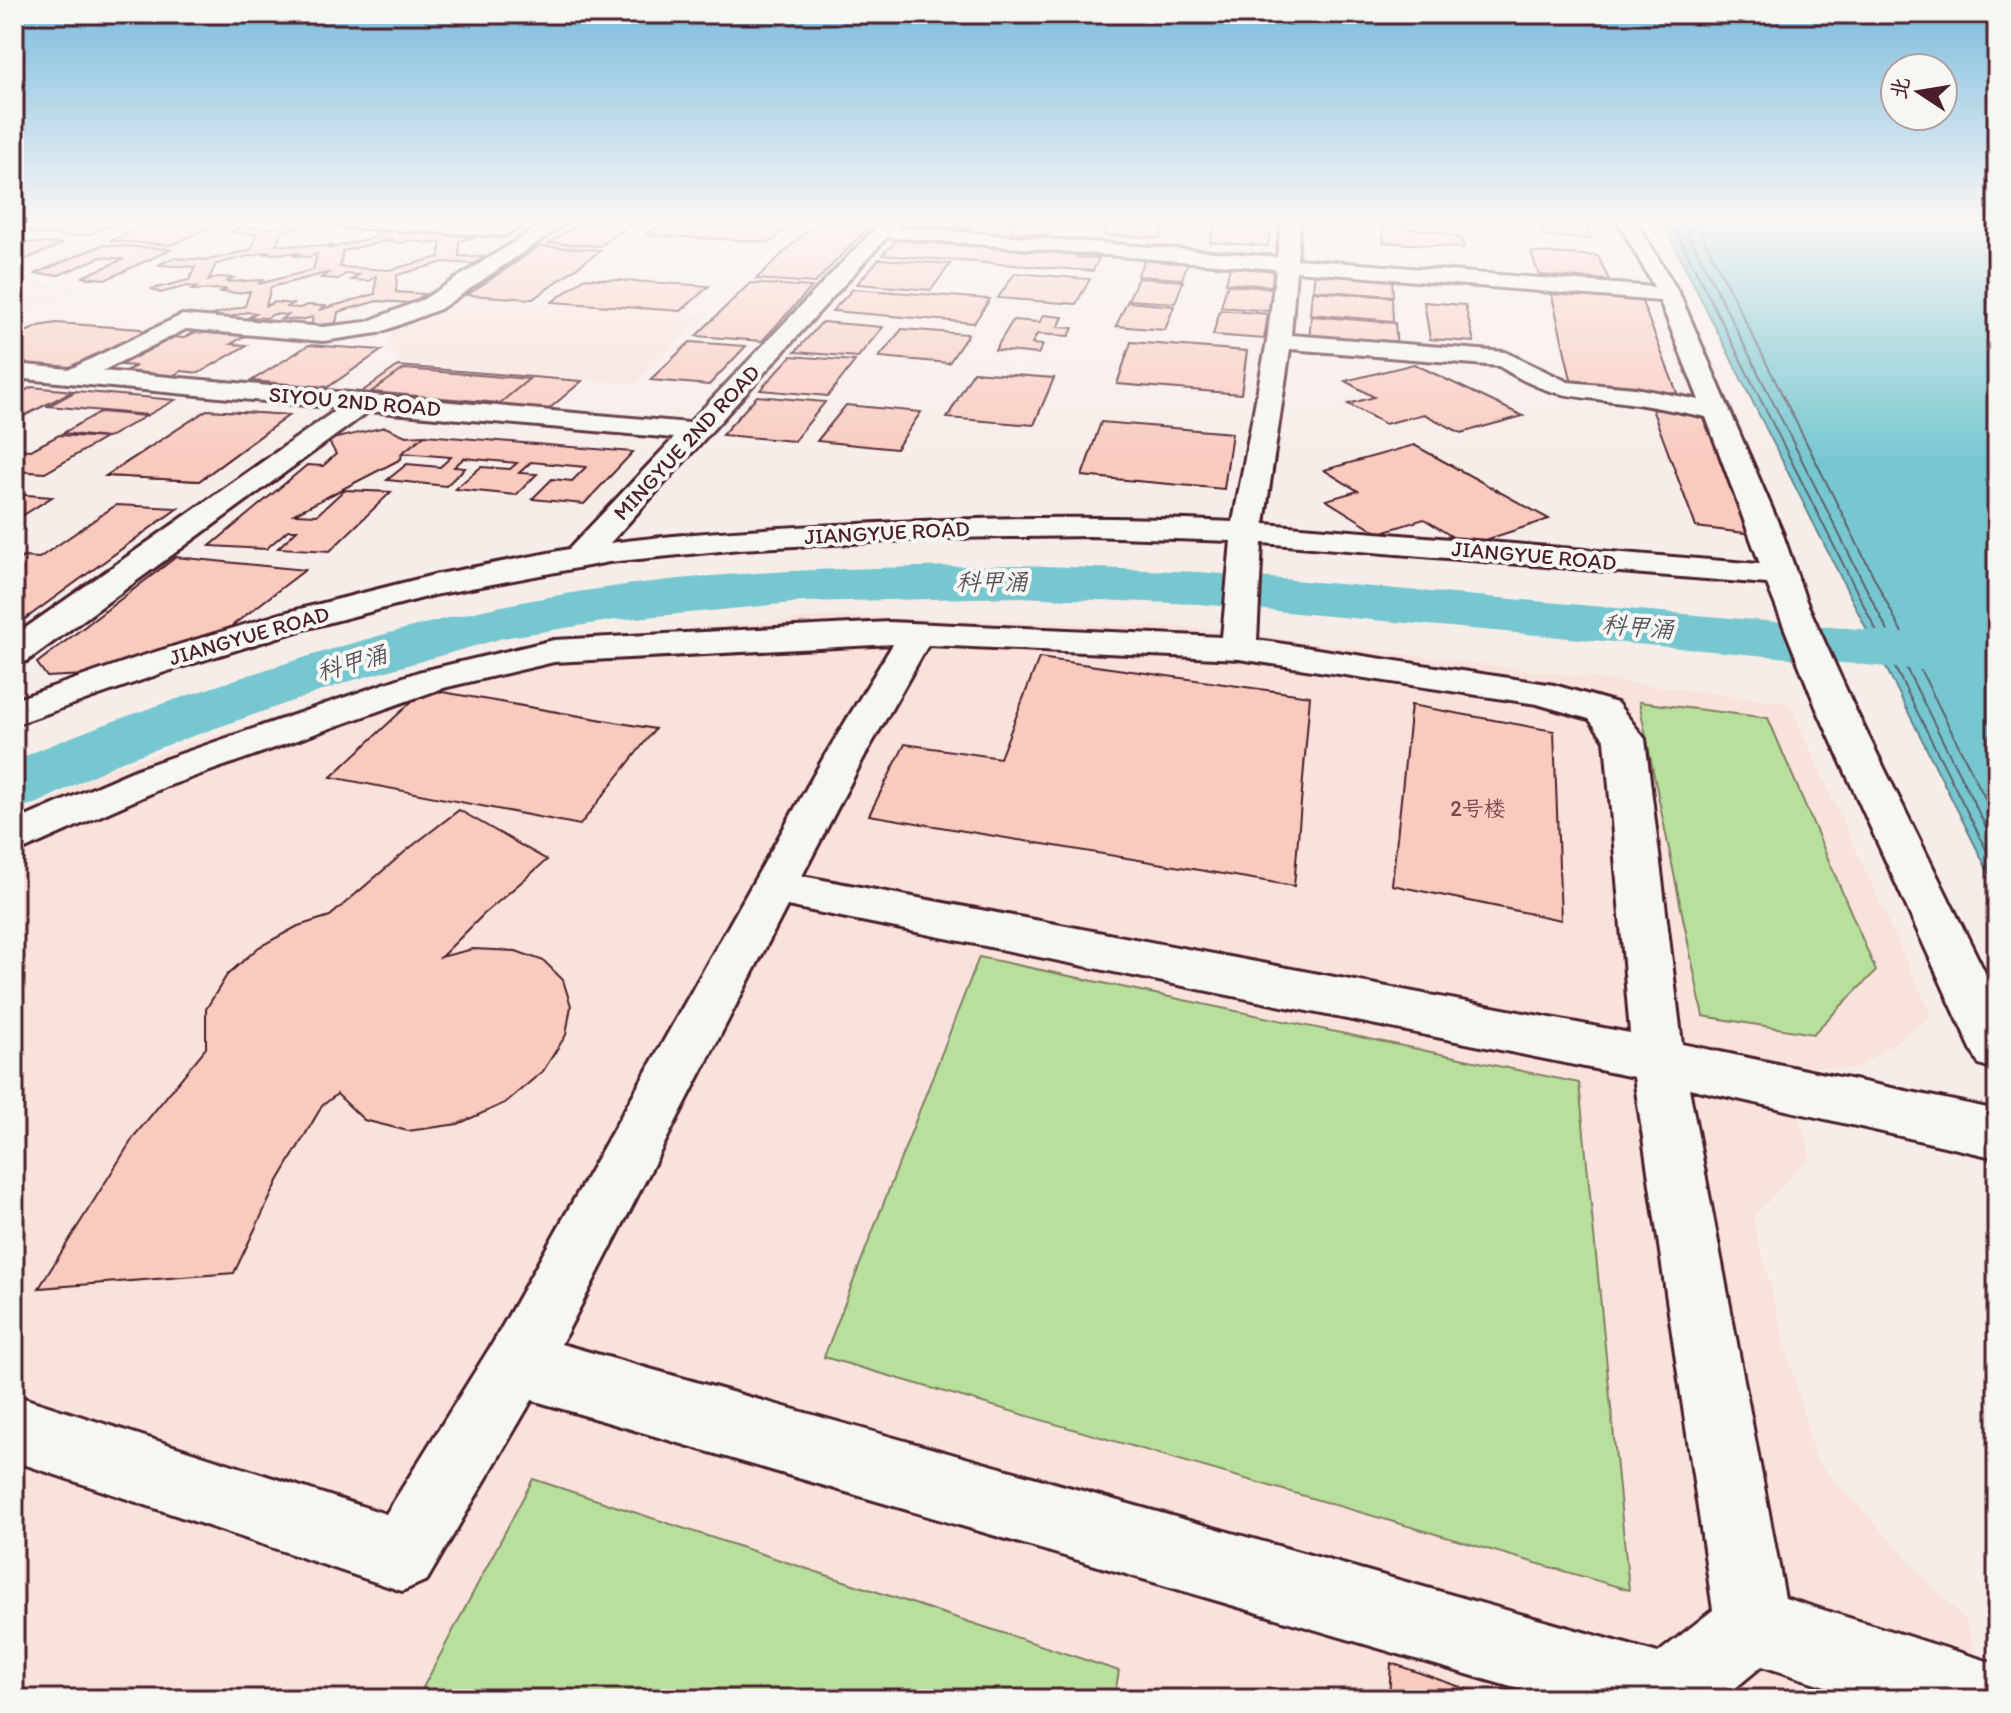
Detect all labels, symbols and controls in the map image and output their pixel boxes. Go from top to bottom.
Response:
north arrow [1879,52,1959,132]
text: 北 [1884,74,1915,102]
street label: MINGYUE 2ND ROAD [607,359,765,526]
street label: SIYOU 2ND ROAD [268,381,442,422]
street label: JIANGYUE ROAD [804,515,970,550]
street label: JIANGYUE ROAD [1450,535,1618,576]
water label: 科甲涌 [956,567,1029,596]
street label: JIANGYUE ROAD [166,600,332,671]
water label: 科甲涌 [1601,609,1676,644]
water label: 科甲涌 [313,638,391,686]
house number: 2号楼 [1450,795,1506,822]

